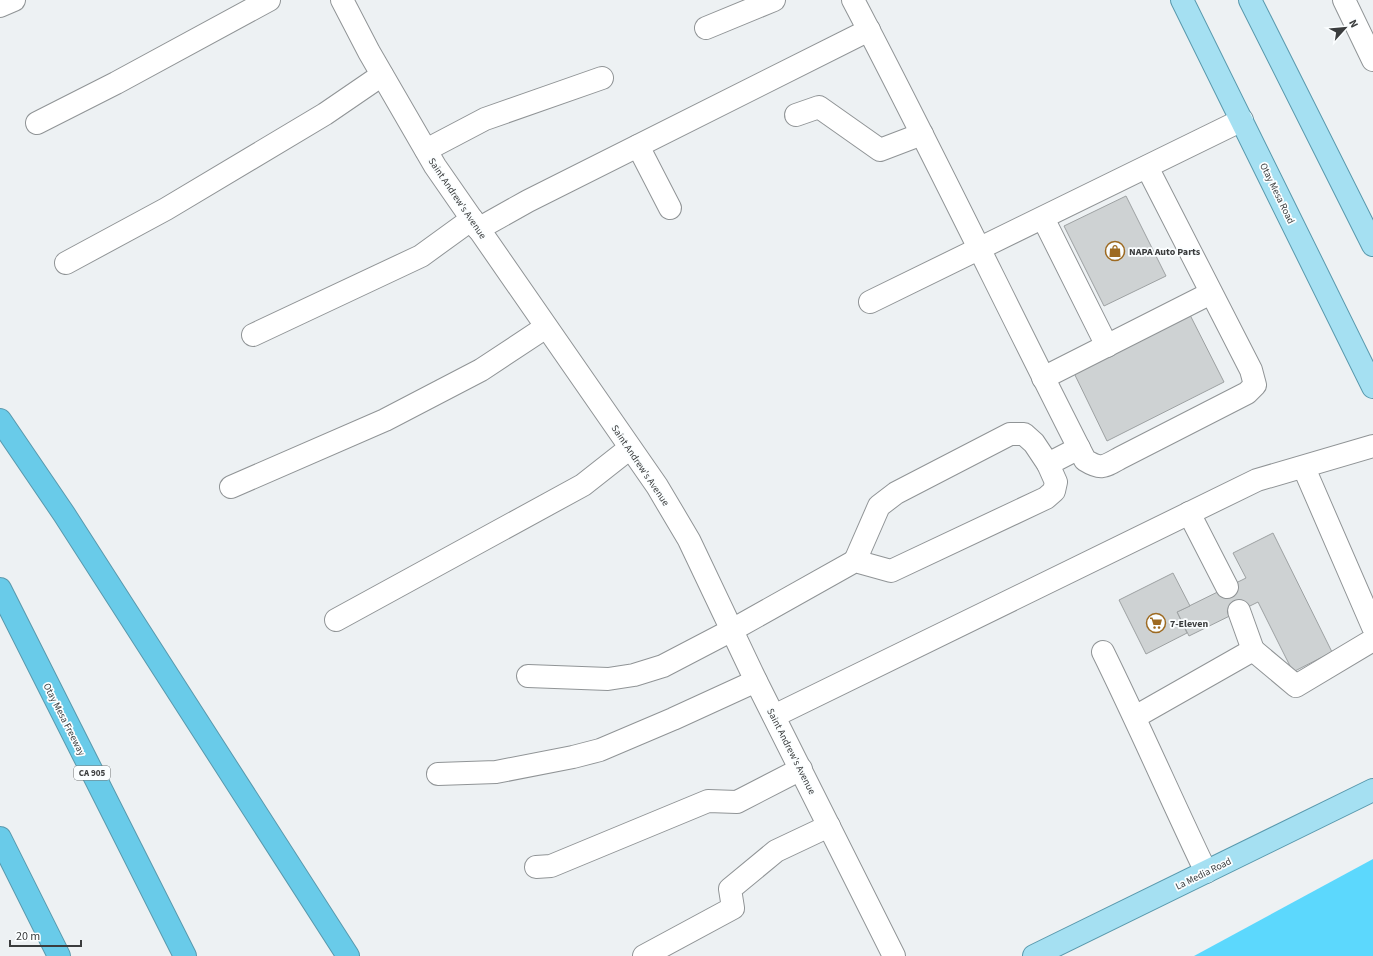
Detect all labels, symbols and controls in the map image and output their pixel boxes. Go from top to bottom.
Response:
north arrow [1325,8,1365,48]
text: N [1345,17,1362,30]
street label: Saint Andrew's Avenue [425,155,490,242]
street label: Otay Mesa Road [1256,161,1298,226]
shop icon: NAPA Auto Parts [1104,240,1126,262]
place label: NAPA Auto Parts [1129,245,1201,259]
street label: Saint Andrew's Avenue [608,422,673,509]
supermarket icon: 7-Eleven [1145,612,1167,634]
place label: 7-Eleven [1170,617,1208,631]
street label: Otay Mesa Freeway [40,681,89,759]
street label: Saint Andrew's Avenue [763,706,819,797]
road number: CA 905 [74,766,110,780]
street label: La Media Road [1173,854,1234,893]
scale bar [10,922,81,948]
text: 20 m [16,928,40,945]

